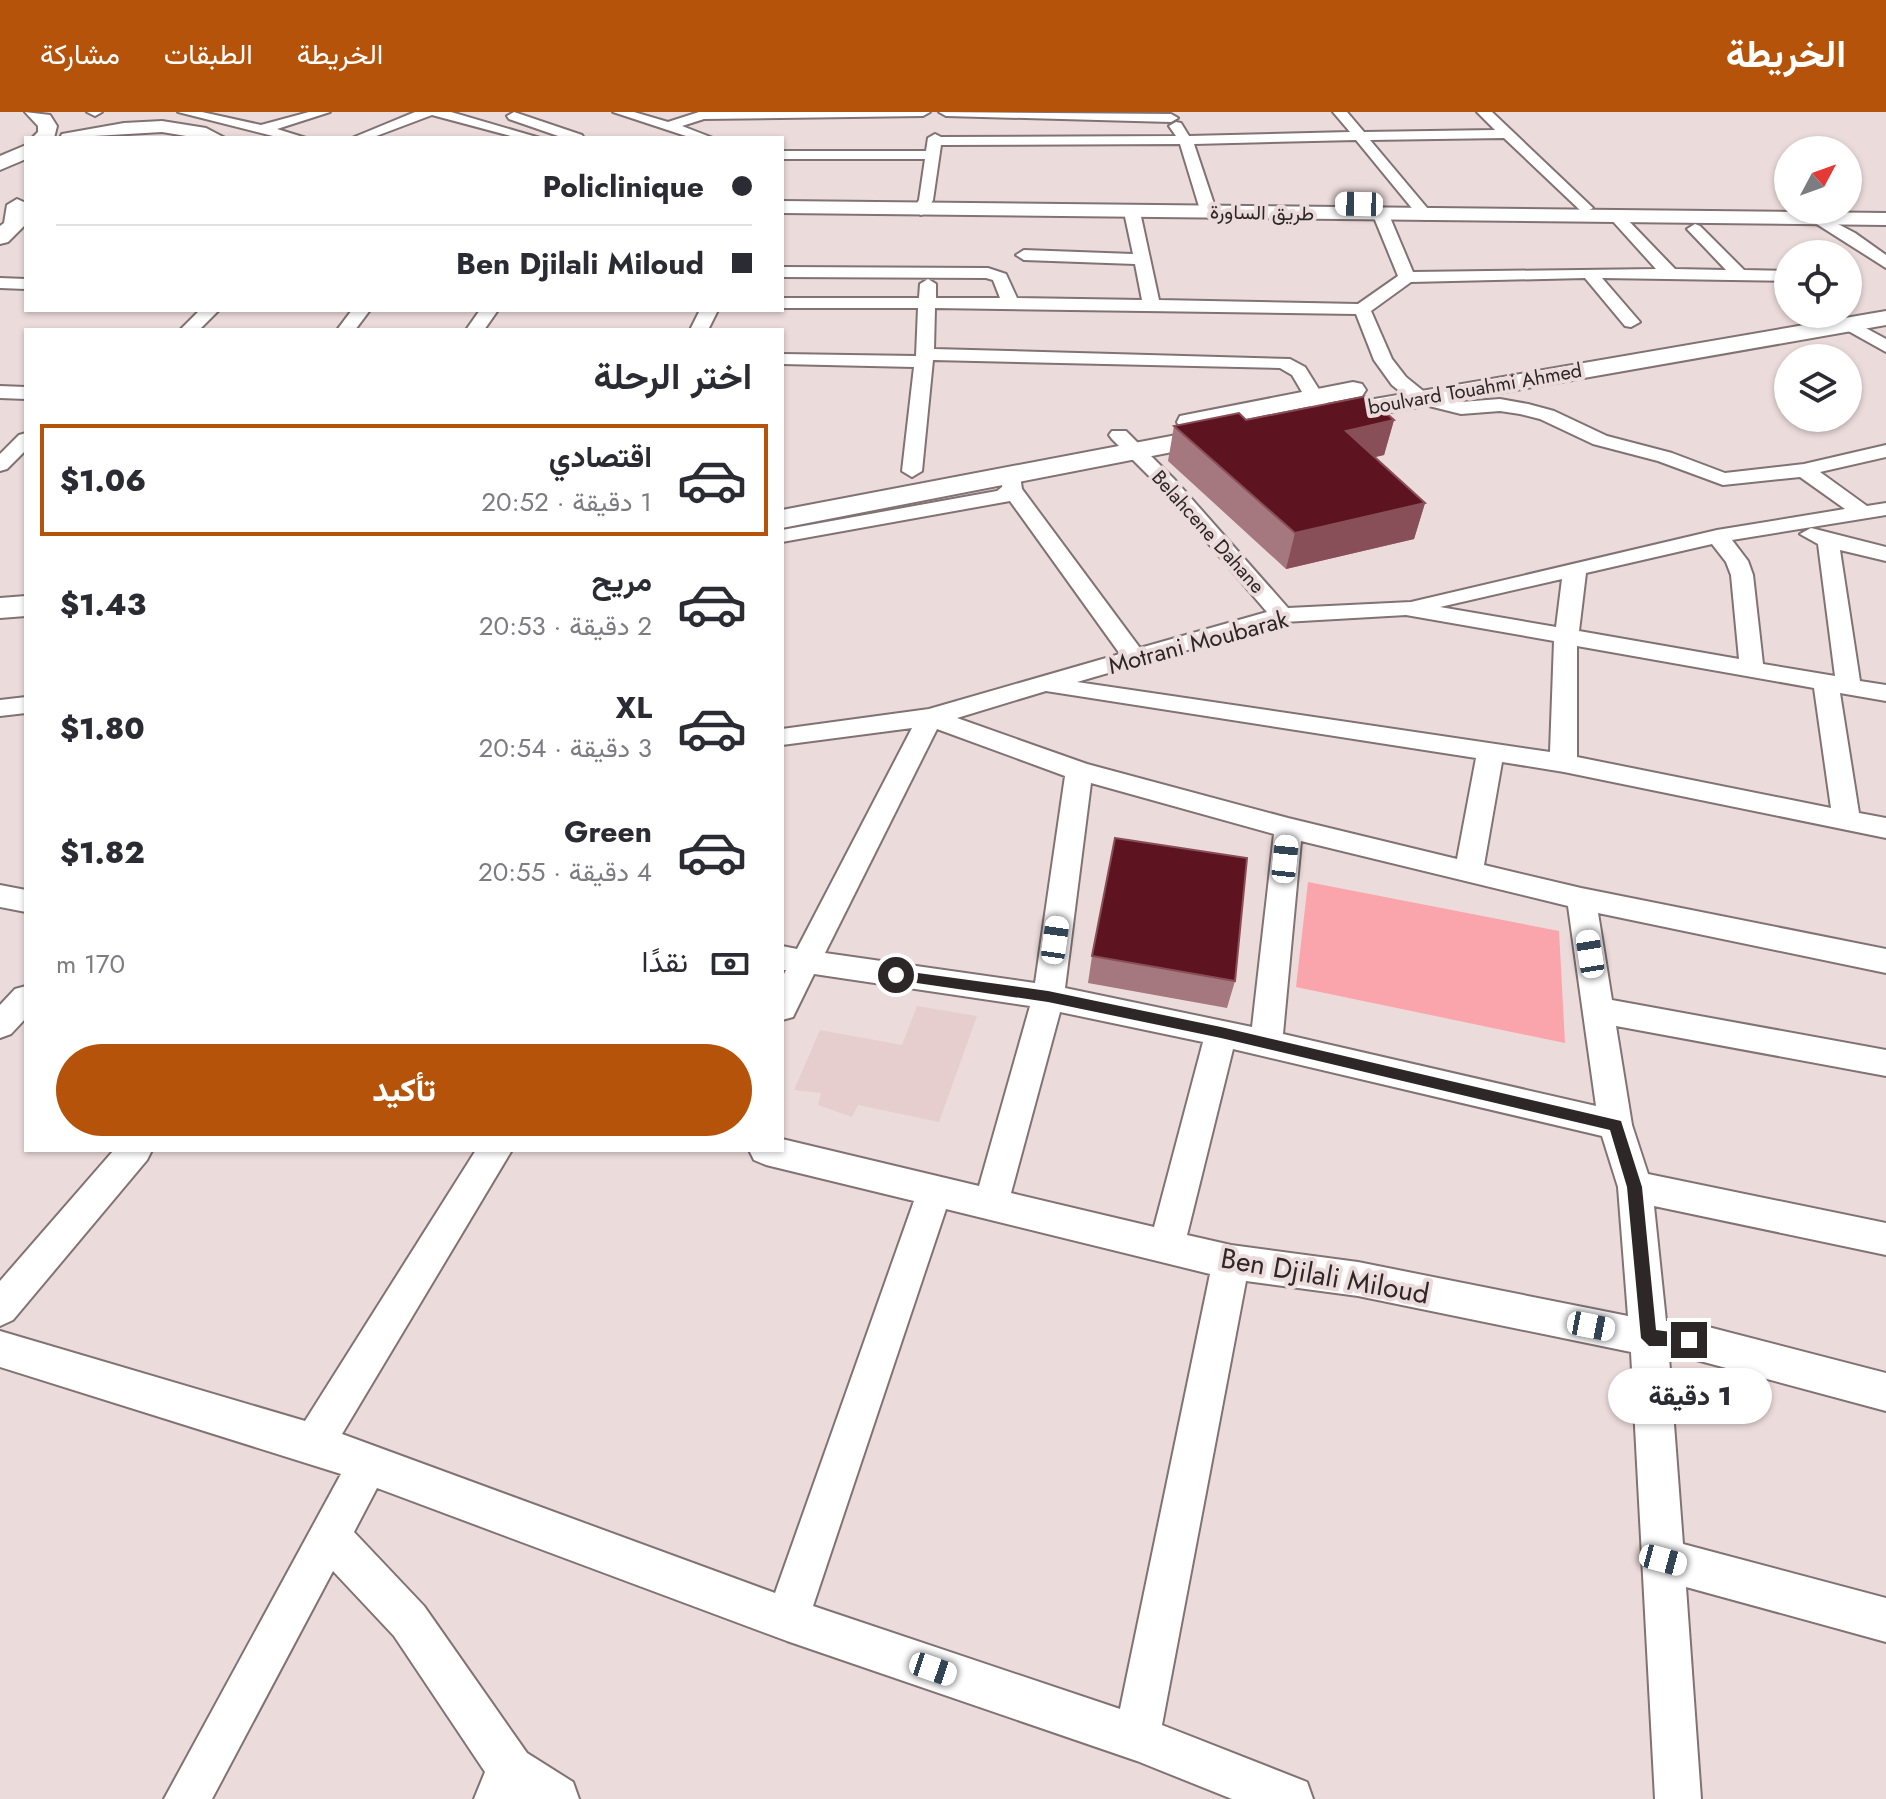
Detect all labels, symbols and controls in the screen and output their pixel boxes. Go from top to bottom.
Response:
text: الخريطة [1726,26,1846,81]
text: مشاركة [40,34,120,75]
text: الطبقات [164,34,253,75]
text: الخريطة [297,34,383,75]
north arrow [1774,136,1862,224]
map controls [1774,136,1862,432]
text: Policlinique [542,165,704,208]
car [1335,192,1383,216]
street label: طريق الساورة [1210,198,1314,228]
button: locate [1774,240,1862,328]
text: Ben Djilali Miloud [456,242,704,285]
button: layers [1774,344,1862,432]
text: اختر الرحلة [594,350,752,402]
street label: boulvard Touahmi Ahmed [1366,356,1584,422]
text: اقتصادي [549,435,652,478]
icon: car [676,444,748,516]
text: $1.06 [60,459,146,502]
street label: Belahcene Dahane [1145,464,1271,600]
text: 1 دقيقة · 20:52 [481,483,652,521]
text: مريح [592,559,652,602]
icon: car [676,568,748,640]
text: $1.43 [60,583,146,626]
street label: Motrani Moubarak [1104,601,1292,683]
text: 2 دقيقة · 20:53 [479,607,652,645]
text: XL [616,686,652,729]
icon: car [676,692,748,764]
text: $1.80 [60,707,145,750]
text: 3 دقيقة · 20:54 [478,729,652,767]
text: Green [564,810,652,853]
icon: car [676,816,748,888]
text: $1.82 [60,831,145,874]
car [1271,834,1299,884]
text: 4 دقيقة · 20:55 [478,853,652,891]
car [1040,915,1070,965]
car [1574,928,1606,980]
text: نقدًا [642,940,688,983]
icon: cash [708,942,752,986]
text: 170 m [56,945,125,983]
route start [878,957,914,993]
button: تأكيد [56,1044,752,1136]
street label: Ben Djilali Miloud [1218,1238,1432,1314]
car [1565,1310,1617,1342]
route end [1671,1322,1707,1358]
callout: 1 دقيقة [1607,1368,1771,1424]
text: 1 دقيقة [1648,1377,1732,1415]
car [1637,1542,1689,1578]
car [906,1650,960,1688]

